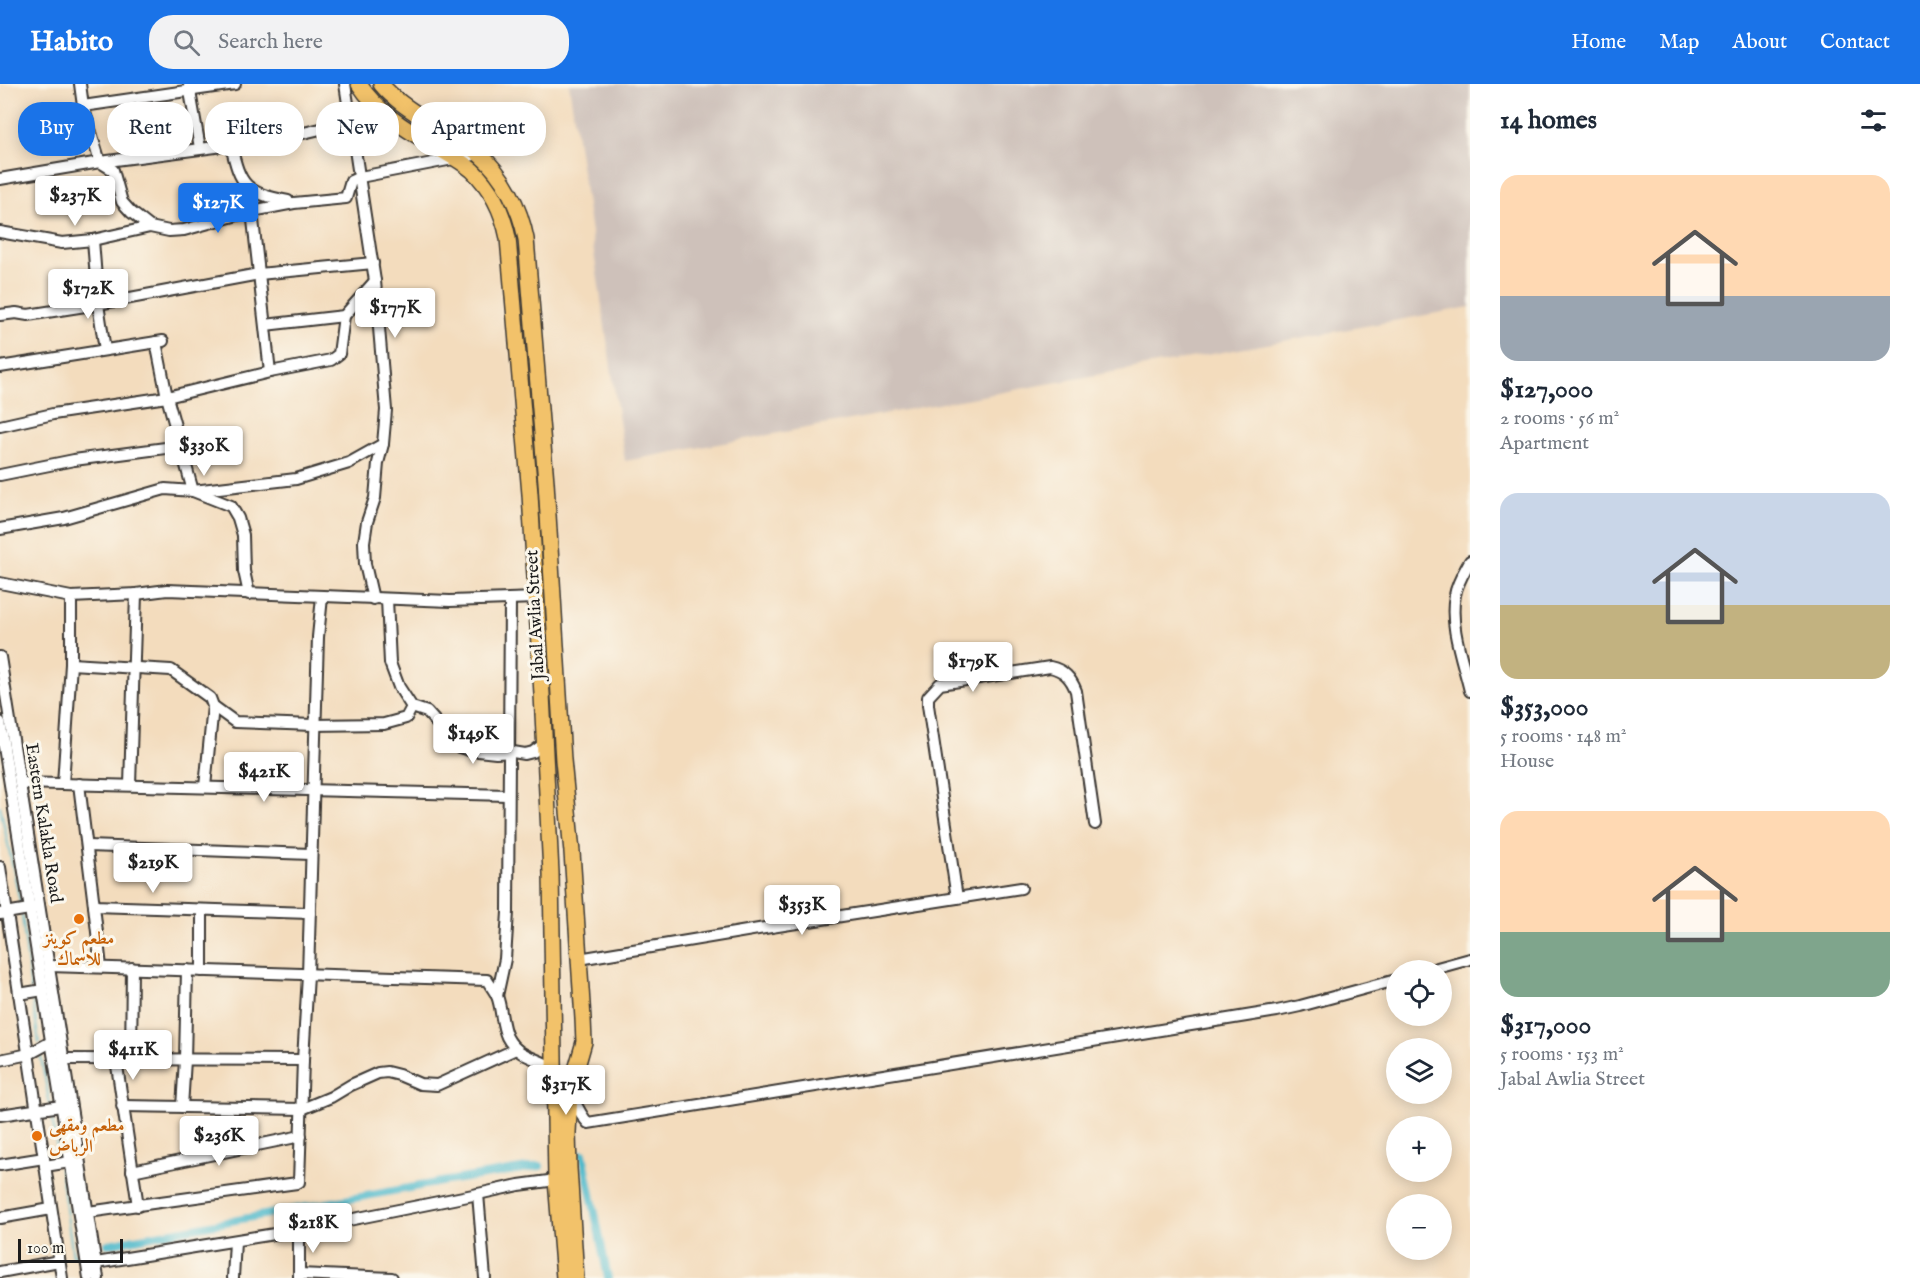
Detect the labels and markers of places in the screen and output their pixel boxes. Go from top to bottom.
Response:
pin: $237K [33,176,117,227]
pin: $127K [176,183,260,234]
pin: $172K [46,269,130,320]
pin: $177K [353,288,437,339]
pin: $330K [162,426,246,477]
pin: $179K [931,642,1015,693]
pin: $149K [431,714,515,765]
pin: $421K [222,752,306,803]
pin: $219K [111,843,195,894]
pin: $353K [760,885,844,936]
marker: مطعم كوينز للاسماك [72,912,86,926]
place label: مطعم كوينز للاسماك [42,928,114,972]
pin: $411K [91,1030,175,1081]
pin: $317K [524,1065,608,1116]
place label: مطعم ومقهى الرباض [49,1115,124,1159]
pin: $236K [177,1116,261,1167]
marker: مطعم ومقهى الرباض [30,1129,44,1143]
pin: $218K [271,1203,355,1254]

